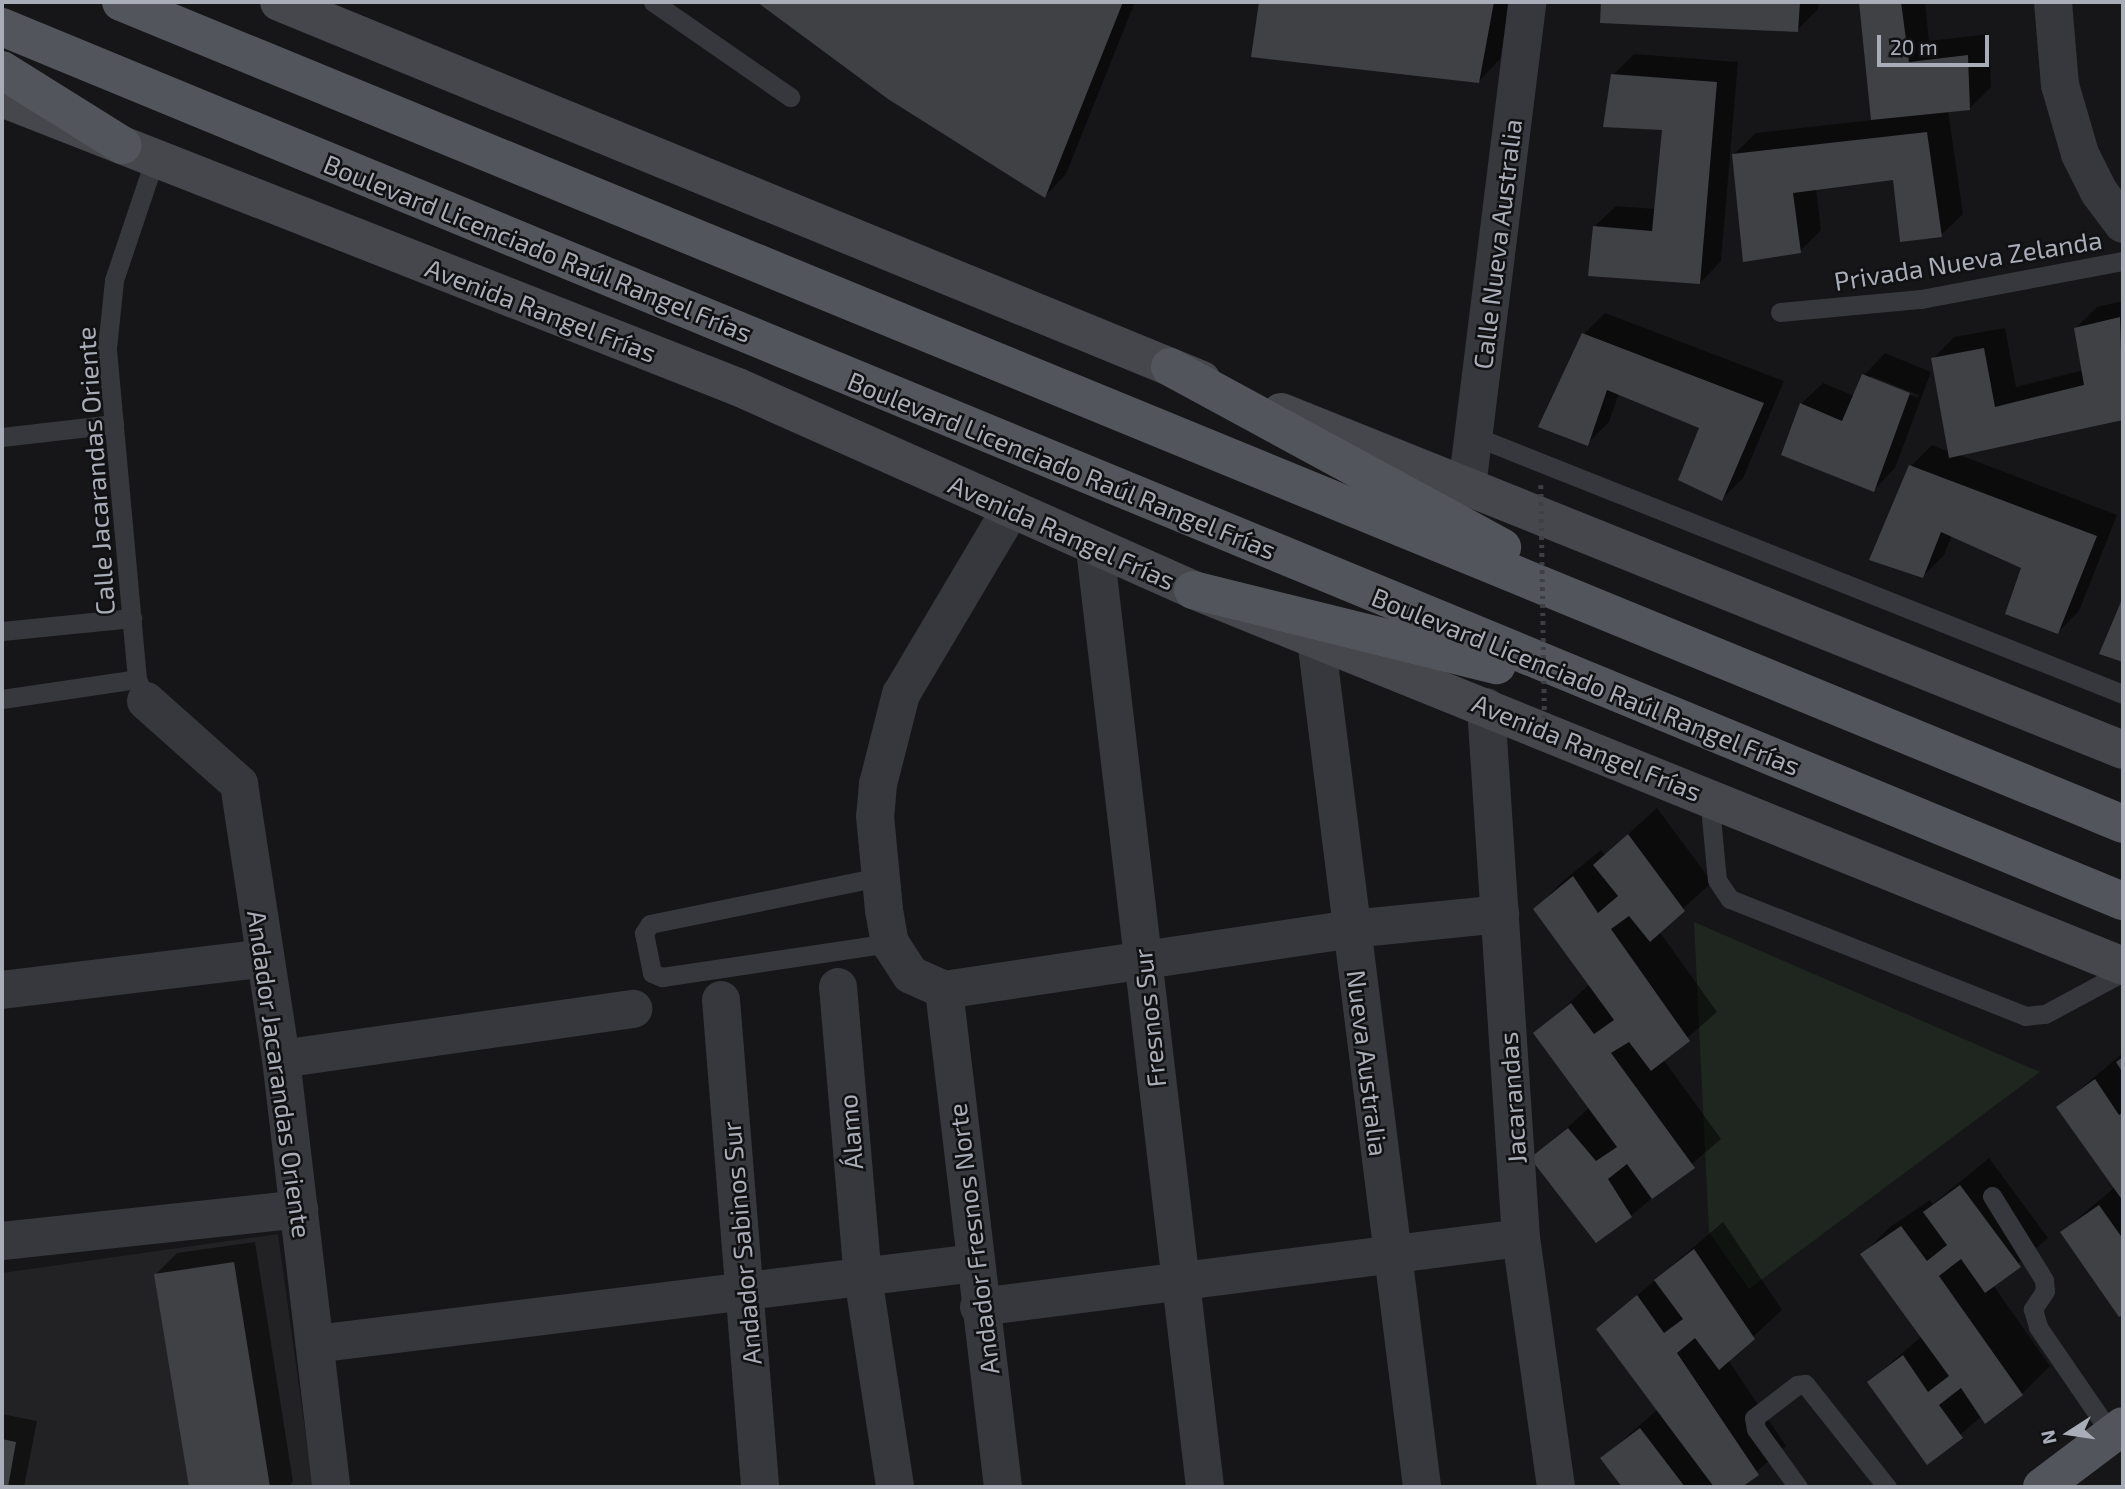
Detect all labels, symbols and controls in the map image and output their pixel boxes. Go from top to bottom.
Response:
scale bar [1880,21,1992,65]
text: 20 m [1890,34,1938,59]
street label: Calle Nueva Australia [1466,117,1528,371]
street label: Boulevard Licenciado Raúl Rangel Frías [319,147,757,349]
street label: Privada Nueva Zelanda [1832,223,2104,297]
street label: Avenida Rangel Frías [421,252,661,368]
street label: Calle Jacarandas Oriente [69,325,121,617]
street label: Boulevard Licenciado Raúl Rangel Frías [843,364,1281,566]
street label: Avenida Rangel Frías [944,468,1180,596]
street label: Boulevard Licenciado Raúl Rangel Frías [1367,580,1805,782]
street label: Avenida Rangel Frías [1468,687,1706,807]
street label: Andador Jacarandas Oriente [241,908,319,1240]
street label: Fresnos Sur [1126,947,1172,1089]
street label: Nueva Australia [1341,968,1395,1158]
street label: Jacarandas [1492,1031,1532,1165]
street label: Álamo [831,1093,869,1171]
street label: Andador Fresnos Norte [941,1101,1005,1377]
street label: Andador Sabinos Sur [715,1120,767,1366]
north arrow [2034,1398,2104,1468]
text: N [2035,1428,2061,1447]

